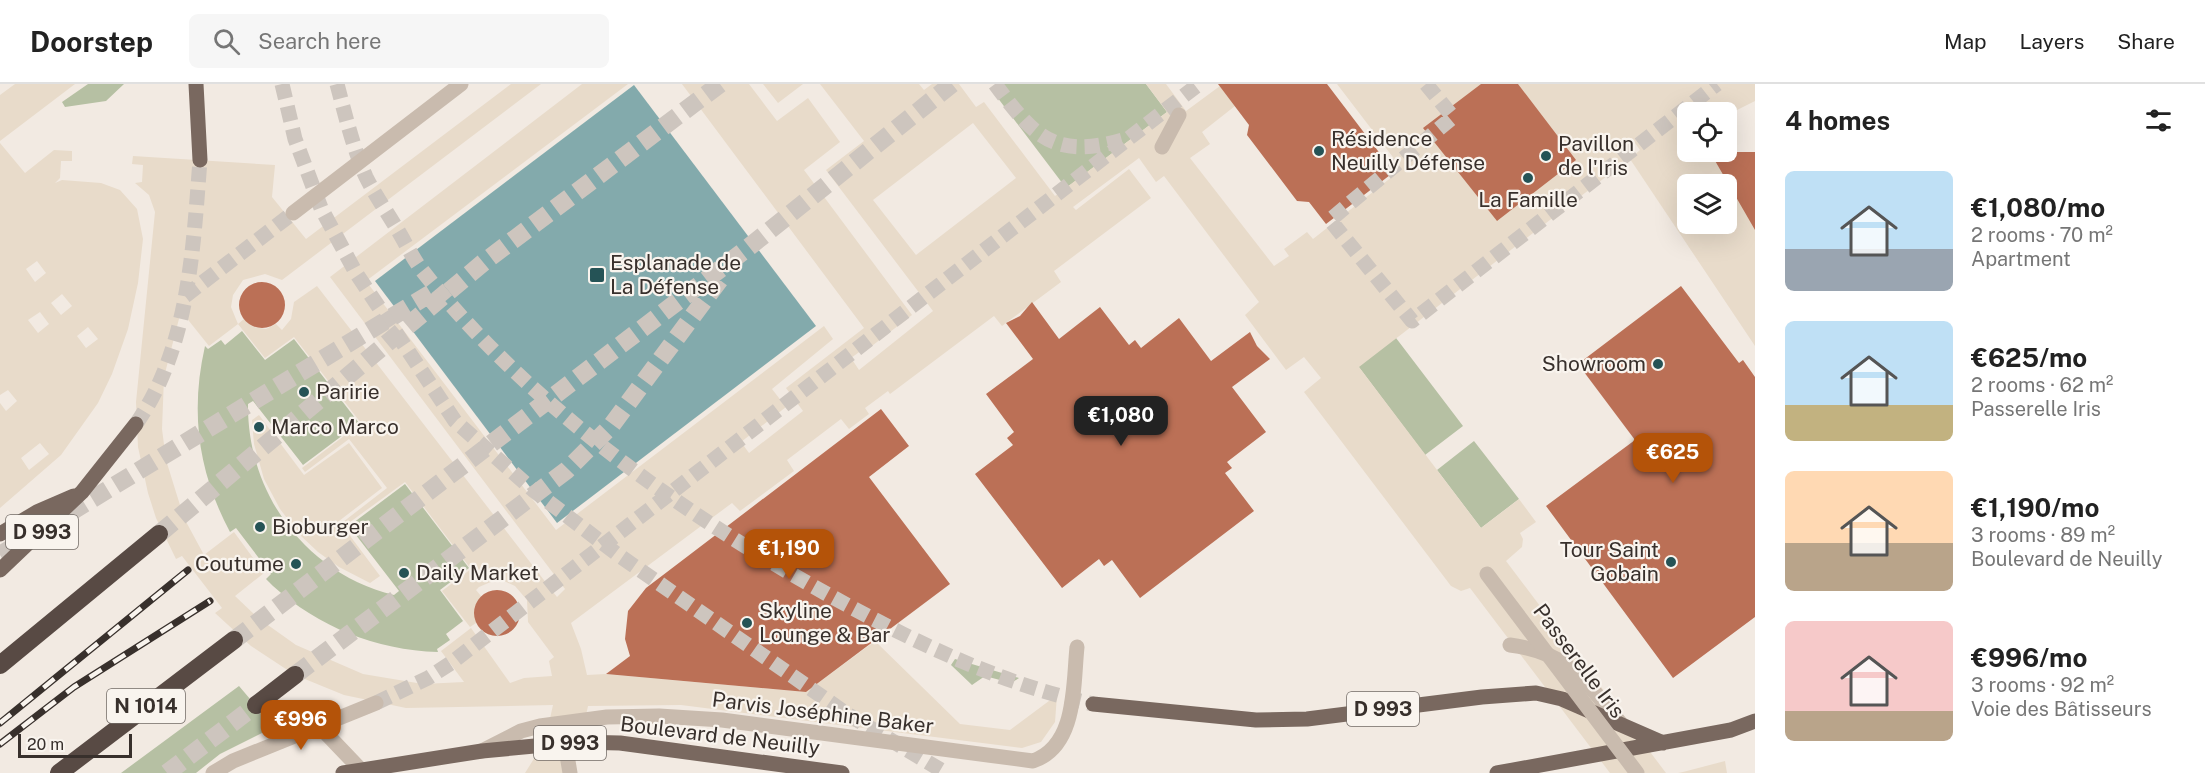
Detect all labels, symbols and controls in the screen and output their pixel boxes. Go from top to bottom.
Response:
search box [189,14,609,68]
text: Doorstep [30,25,153,58]
icon: search [210,25,243,58]
text: Search here [258,28,381,54]
text: Map [1944,29,1987,54]
text: Layers [2020,29,2084,54]
text: Share [2117,29,2175,54]
map controls [1677,102,1737,234]
button: locate [1677,102,1737,162]
icon: filters [2142,104,2175,137]
text: 4 homes [1785,105,1890,136]
place label: Résidence Neuilly Défense [1331,126,1485,175]
place label: Pavillon de l'Iris [1558,131,1634,180]
marker: Résidence Neuilly Défense [1312,144,1326,158]
marker: Pavillon de l'Iris [1539,149,1553,163]
marker: La Famille [1521,171,1535,185]
button: layers [1677,174,1737,234]
place label: La Famille [1478,187,1578,212]
text: €1,080/mo [1971,192,2105,223]
icon: home [1833,195,1905,267]
text: 2 rooms · 70 m² [1971,223,2113,247]
text: Apartment [1971,247,2071,271]
place label: Esplanade de La Défense [610,250,741,299]
marker: Esplanade de La Défense [588,266,606,284]
text: €625/mo [1971,342,2087,373]
icon: home [1833,345,1905,417]
place label: Showroom [1542,351,1646,376]
marker: Showroom [1651,357,1665,371]
text: 2 rooms · 62 m² [1971,373,2113,397]
place label: Paririe [316,379,380,404]
marker: Paririe [297,385,311,399]
pin: €1,080 [1072,396,1170,447]
text: Passerelle Iris [1971,397,2101,421]
text: €1,080 [1088,403,1154,427]
place label: Marco Marco [271,414,399,439]
marker: Marco Marco [252,420,266,434]
pin: €625 [1637,433,1709,484]
text: €625 [1647,440,1699,464]
text: €1,190/mo [1971,492,2099,523]
icon: home [1833,495,1905,567]
place label: Bioburger [272,514,369,539]
road number: D 993 [6,515,78,549]
marker: Bioburger [253,520,267,534]
text: 3 rooms · 89 m² [1971,523,2115,547]
pin: €1,190 [740,529,838,580]
text: €1,190 [758,536,820,560]
place label: Tour Saint Gobain [1560,537,1659,586]
text: Boulevard de Neuilly [1971,547,2162,571]
place label: Coutume [195,551,284,576]
marker: Tour Saint Gobain [1664,555,1678,569]
marker: Coutume [289,557,303,571]
place label: Daily Market [416,560,539,585]
marker: Daily Market [397,566,411,580]
place label: Skyline Lounge & Bar [759,598,890,647]
street label: Passerelle Iris [1528,599,1630,723]
marker: Skyline Lounge & Bar [740,616,754,630]
text: €996/mo [1971,642,2087,673]
icon: home [1833,645,1905,717]
text: 3 rooms · 92 m² [1971,673,2114,697]
street label: Parvis Joséphine Baker [711,686,935,739]
road number: N 1014 [107,689,185,723]
road number: D 993 [1347,692,1419,726]
text: Voie des Bâtisseurs [1971,697,2152,721]
pin: €996 [265,700,337,751]
text: €996 [275,707,327,731]
street label: Boulevard de Neuilly [619,711,821,760]
road number: D 993 [534,726,606,760]
scale bar [18,731,132,758]
text: 20 m [27,735,64,754]

